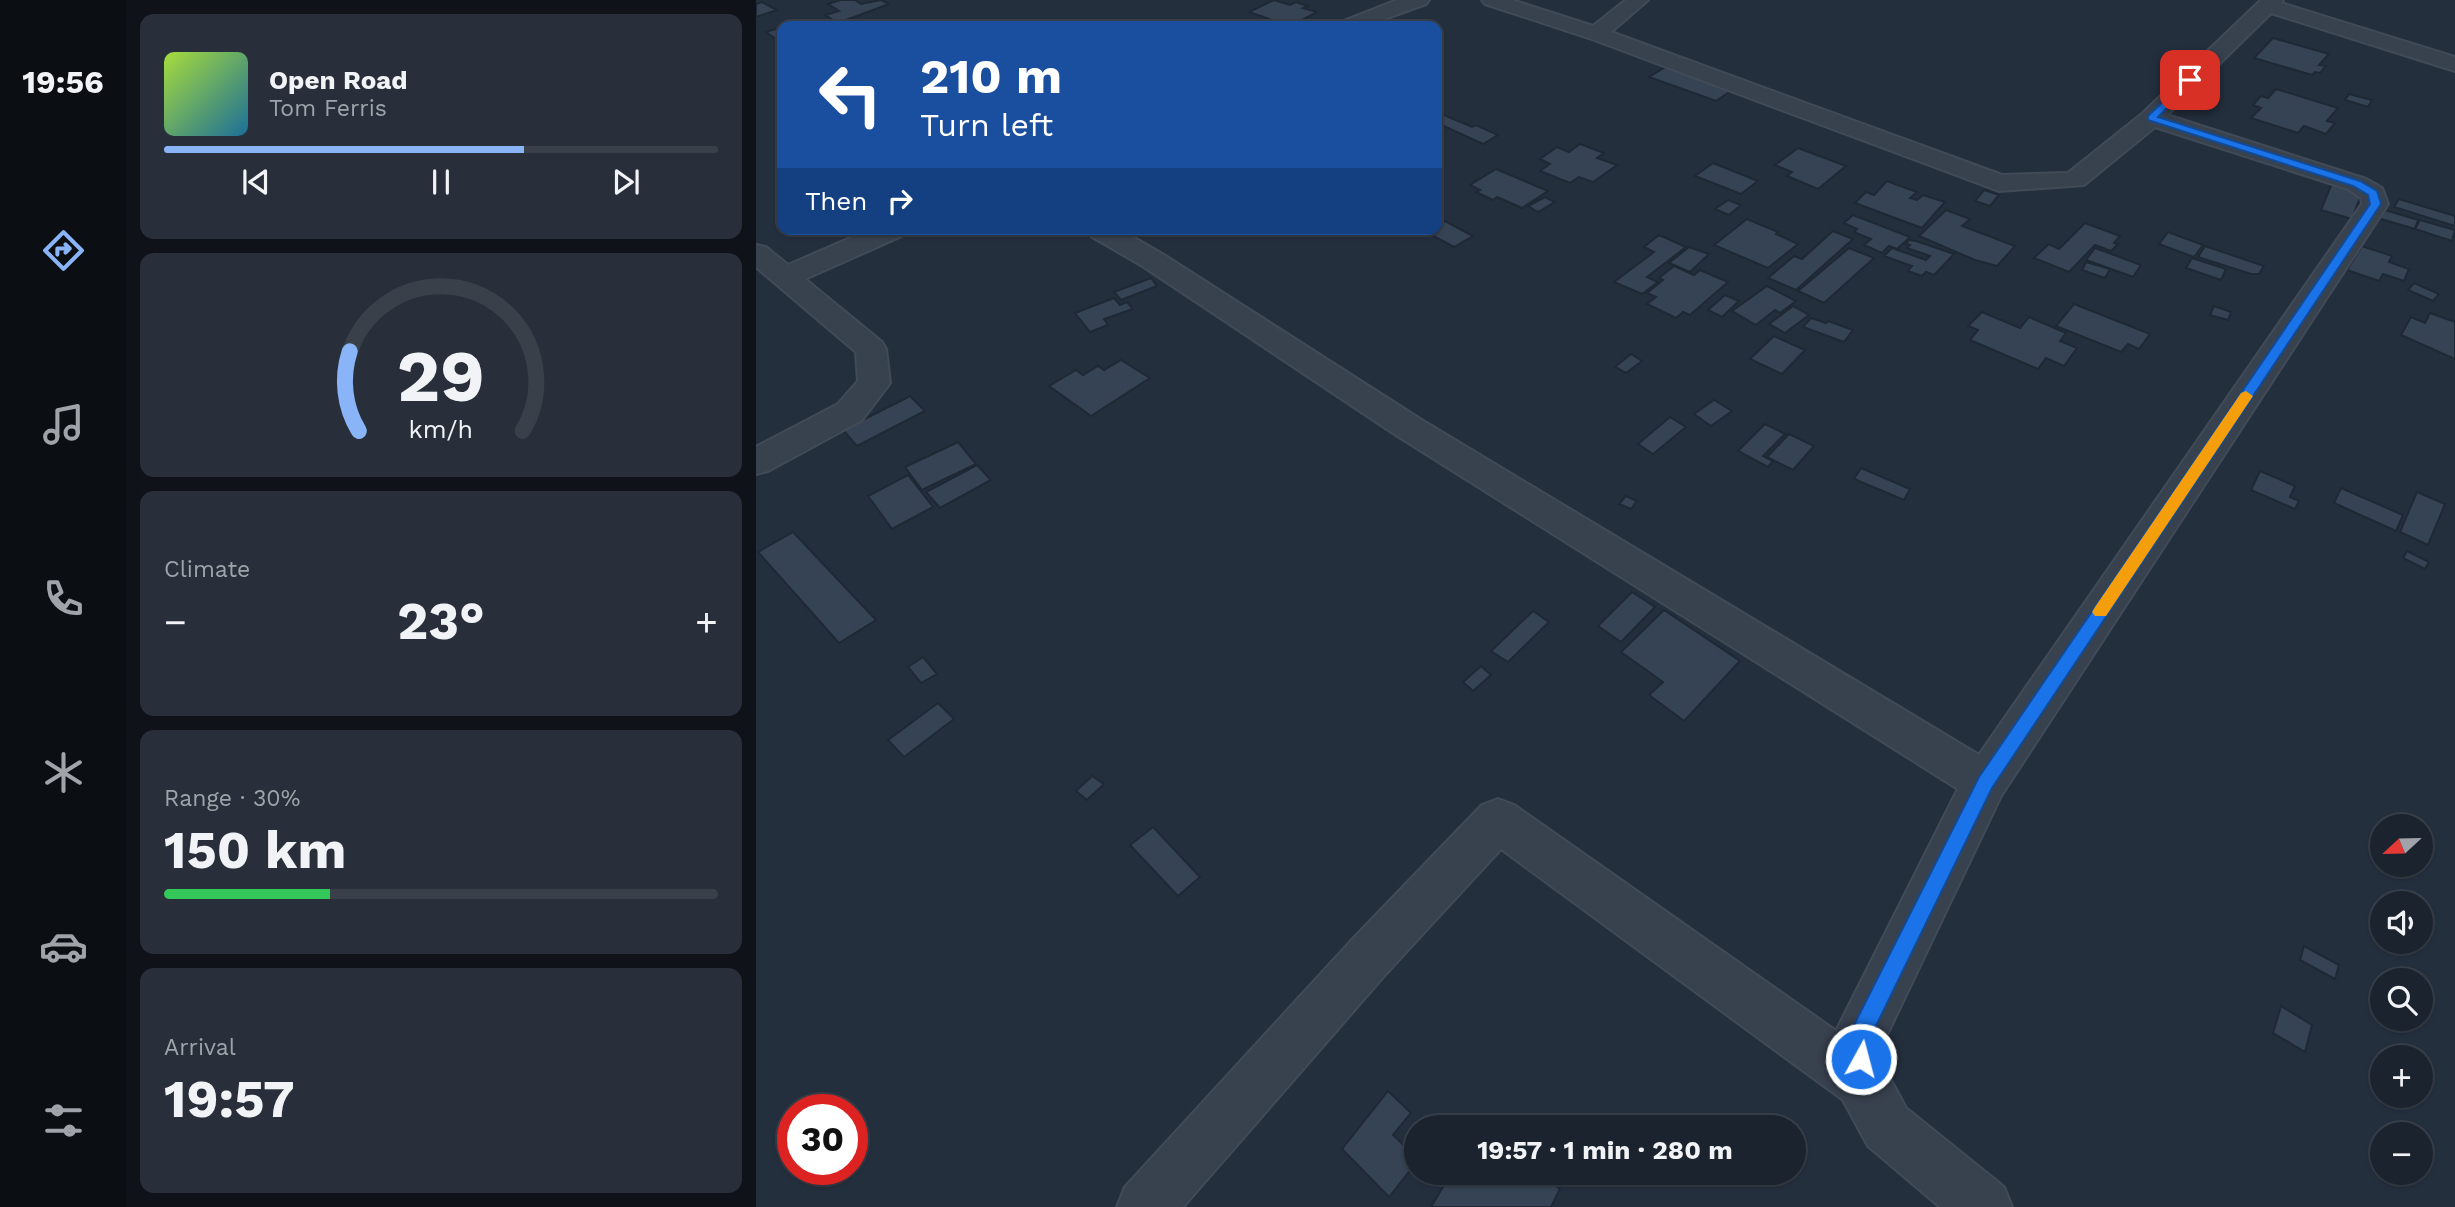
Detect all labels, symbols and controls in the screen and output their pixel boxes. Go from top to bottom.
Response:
text: 210 m [920,47,1062,105]
icon: left [805,49,896,140]
pin [2160,50,2220,110]
icon: arrive [2171,61,2209,99]
text: 19:56 [22,63,104,101]
text: Open Road [269,65,407,95]
text: Tom Ferris [269,95,387,122]
text: Turn left [920,106,1053,144]
icon: previous [237,163,275,201]
icon: pause [422,163,460,201]
icon: next [607,163,645,201]
icon: right [881,182,919,220]
text: Then [805,186,867,216]
icon: directions [39,226,88,275]
text: 29 [397,333,485,419]
icon: music [39,400,88,449]
text: km/h [409,415,473,444]
text: Climate [164,556,250,583]
icon: phone [39,574,88,623]
text: 23° [397,591,485,652]
text: − [164,600,187,644]
text: + [695,600,718,644]
icon: climate [39,748,88,797]
text: Range · 30% [164,785,300,812]
north arrow [2370,814,2432,877]
map controls [2370,814,2433,1185]
text: 150 km [164,820,346,881]
button: sound [2370,891,2433,954]
icon: car [39,922,88,971]
button: search [2370,968,2433,1031]
position arrow [1824,1022,1898,1096]
text: Arrival [164,1034,236,1061]
button: + [2370,1045,2433,1108]
text: 19:57 [164,1069,295,1130]
speed limit sign: 30 [777,1094,868,1185]
icon: filters [39,1096,88,1145]
button: − [2370,1122,2433,1185]
text: 19:57 · 1 min · 280 m [1477,1135,1733,1165]

